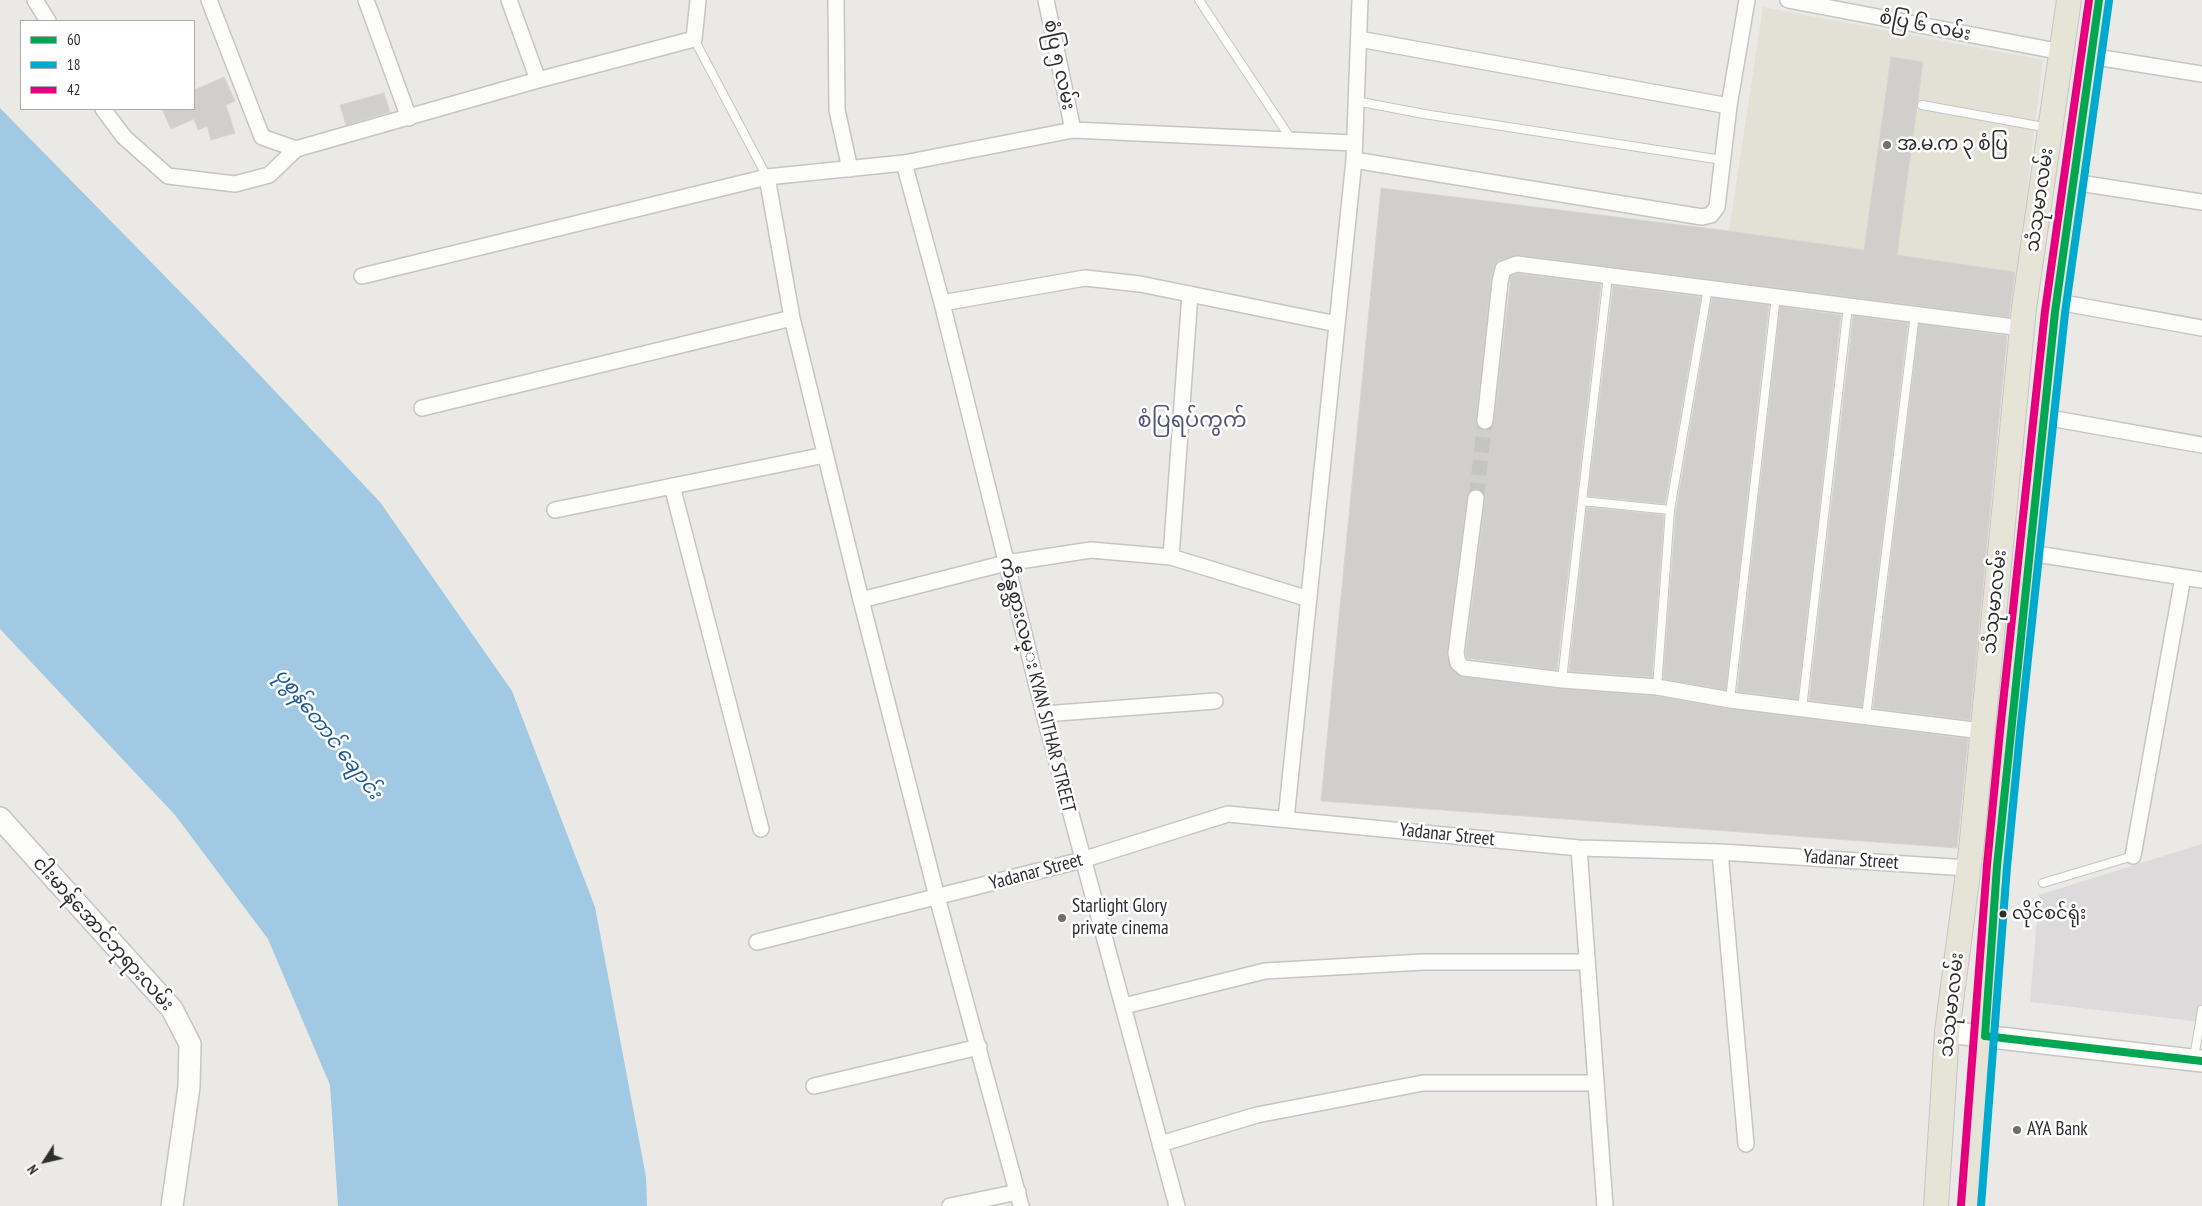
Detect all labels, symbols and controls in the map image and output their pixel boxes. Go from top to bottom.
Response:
street label: စံပြ ၆ လမ်း [1877,6,1973,46]
street label: စံပြ ၅ လမ်း [1038,18,1080,112]
legend [20,20,195,110]
text: 60 [67,30,81,49]
text: 18 [67,55,81,74]
text: 42 [67,80,81,99]
place label: အ.မ.က ၃ စံပြ [1897,134,2008,156]
marker: အ.မ.က ၃ စံပြ [1881,139,1893,151]
street label: သံသုမာလမ်း [2021,146,2059,254]
district label: စံပြရပ်ကွက် [1137,408,1247,434]
street label: သံသုမာလမ်း [1978,549,2012,655]
street label: ကဵန္စစ္သားလမ္း KYAN SITHAR STREET [994,555,1080,815]
water label: ပုစွန်တောင် ချောင်း [269,664,387,804]
street label: Yadanar Street [1398,819,1496,851]
street label: Yadanar Street [1803,845,1899,875]
street label: Yadanar Street [987,849,1085,895]
street label: ငါးမာန်အောင်ဘုရားလမ်း [28,852,178,1016]
place label: Starlight Glory private cinema [1072,896,1169,940]
place label: လိုင်စင်ရုံး [2012,903,2086,925]
marker: လိုင်စင်ရုံး [1998,909,2008,919]
marker: Starlight Glory private cinema [1056,912,1068,924]
street label: သံသုမာလမ်း [1935,952,1969,1058]
place label: AYA Bank [2027,1119,2088,1141]
marker: AYA Bank [2011,1124,2023,1136]
north arrow [20,1136,70,1186]
text: N [23,1161,42,1178]

